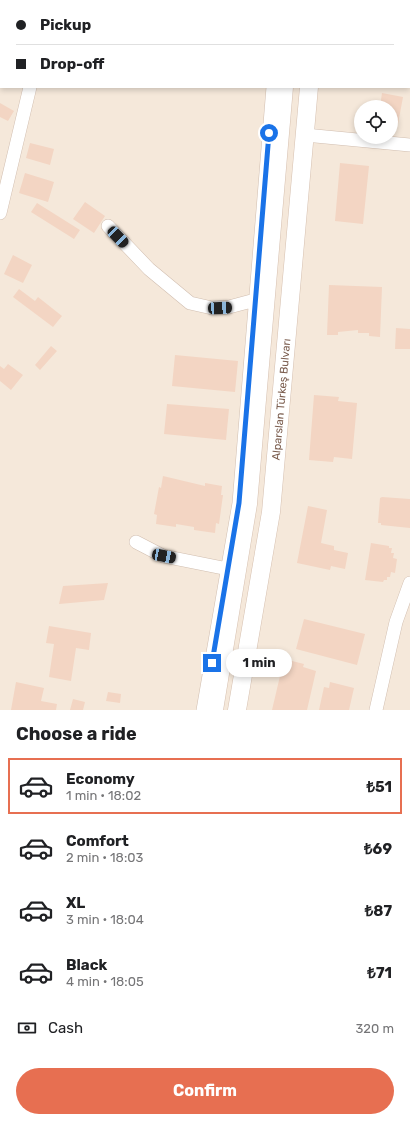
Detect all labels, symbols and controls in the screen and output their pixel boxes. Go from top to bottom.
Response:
text: Pickup [40,16,91,34]
text: Drop-off [40,55,104,73]
map controls [354,100,398,144]
button: locate [354,100,398,144]
route start [260,124,278,142]
car [105,224,131,250]
car [208,301,232,315]
street label: Alparslan Türkeş Bulvarı [270,338,293,461]
car [151,548,177,564]
callout: 1 min [226,649,292,677]
route end [203,654,221,672]
text: 1 min [242,655,276,670]
text: Choose a ride [16,723,137,745]
icon: car [18,768,54,804]
text: Economy [66,770,135,788]
text: ₺51 [366,778,392,796]
text: 1 min · 18:02 [66,788,141,803]
icon: car [18,830,54,866]
text: Comfort [66,832,129,850]
text: ₺69 [364,840,392,858]
text: 2 min · 18:03 [66,850,143,865]
icon: car [18,892,54,928]
text: XL [66,894,85,912]
text: ₺87 [365,902,392,920]
text: 3 min · 18:04 [66,912,144,927]
icon: car [18,954,54,990]
text: Black [66,956,107,974]
text: ₺71 [367,964,392,982]
text: 4 min · 18:05 [66,974,144,989]
icon: cash [16,1017,38,1039]
text: Cash [48,1019,83,1037]
text: 320 m [356,1021,394,1036]
button: Confirm [16,1068,394,1114]

